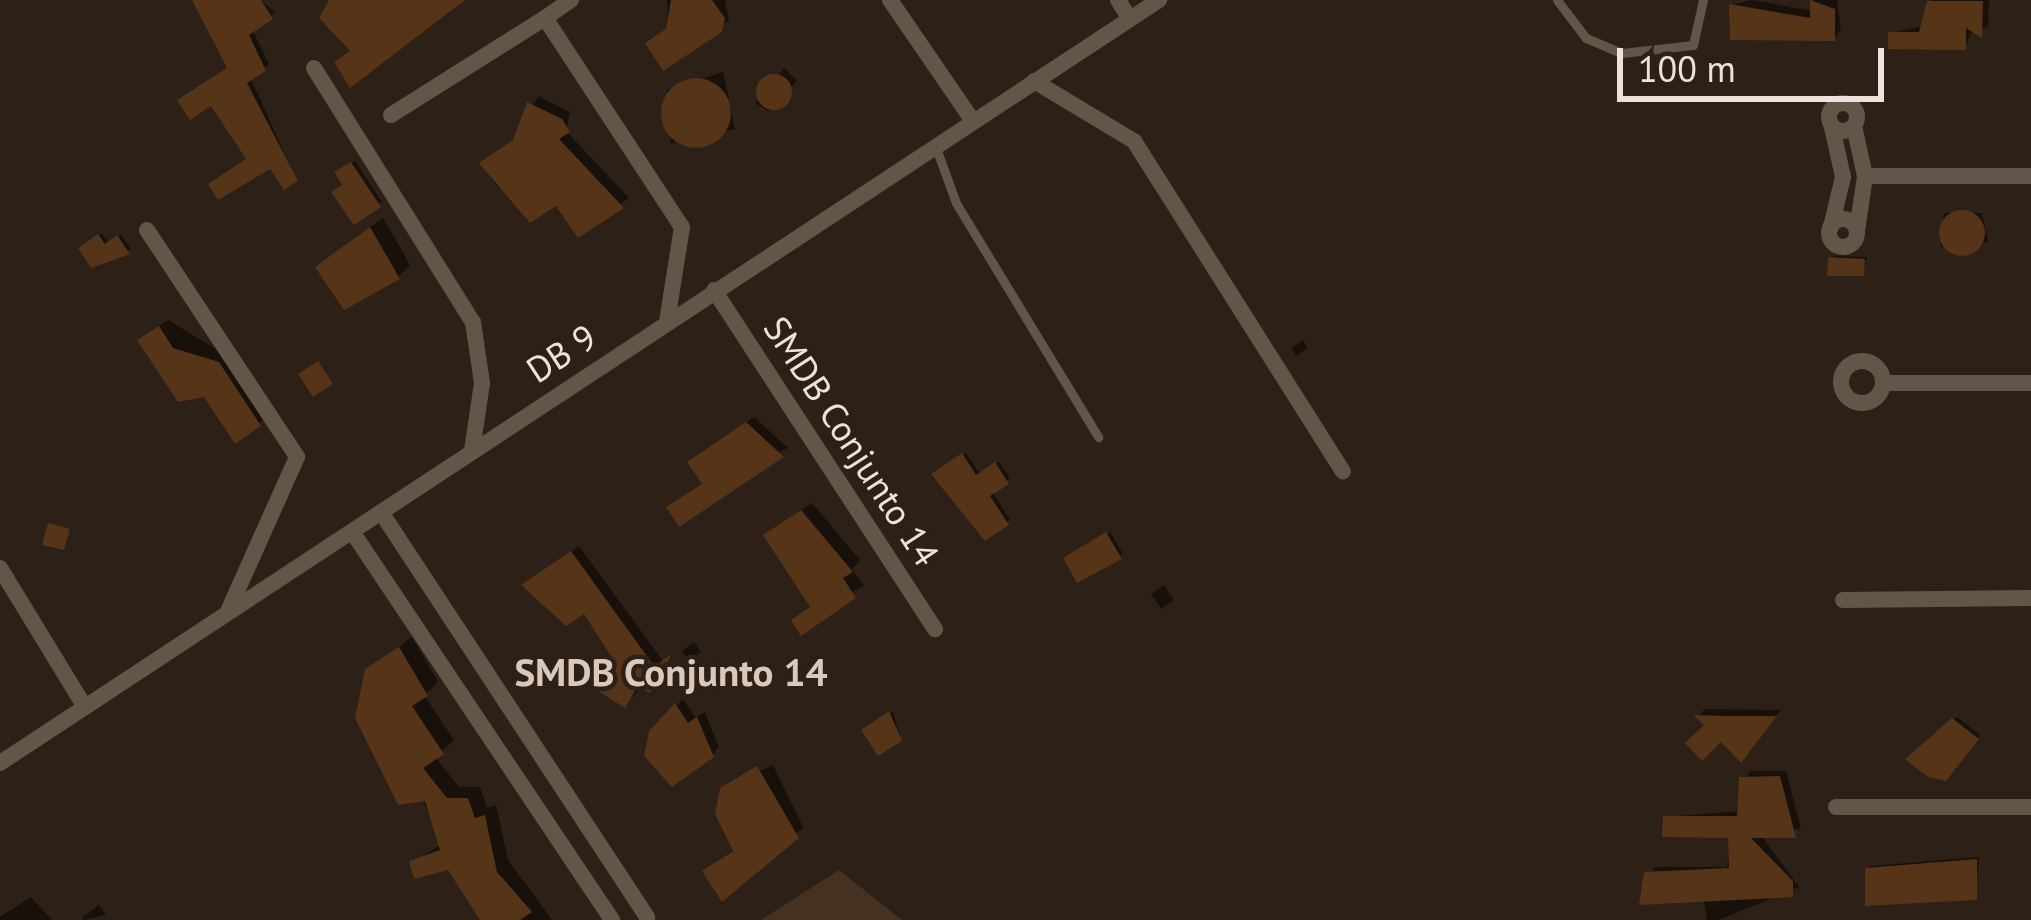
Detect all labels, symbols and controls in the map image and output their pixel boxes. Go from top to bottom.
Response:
scale bar [1623,24,1890,98]
text: 100 m [1638,45,1736,92]
street label: SMDB Conjunto 14 [755,308,949,574]
street label: DB 9 [518,315,604,391]
district label: SMDB Conjunto 14 [514,649,828,695]

